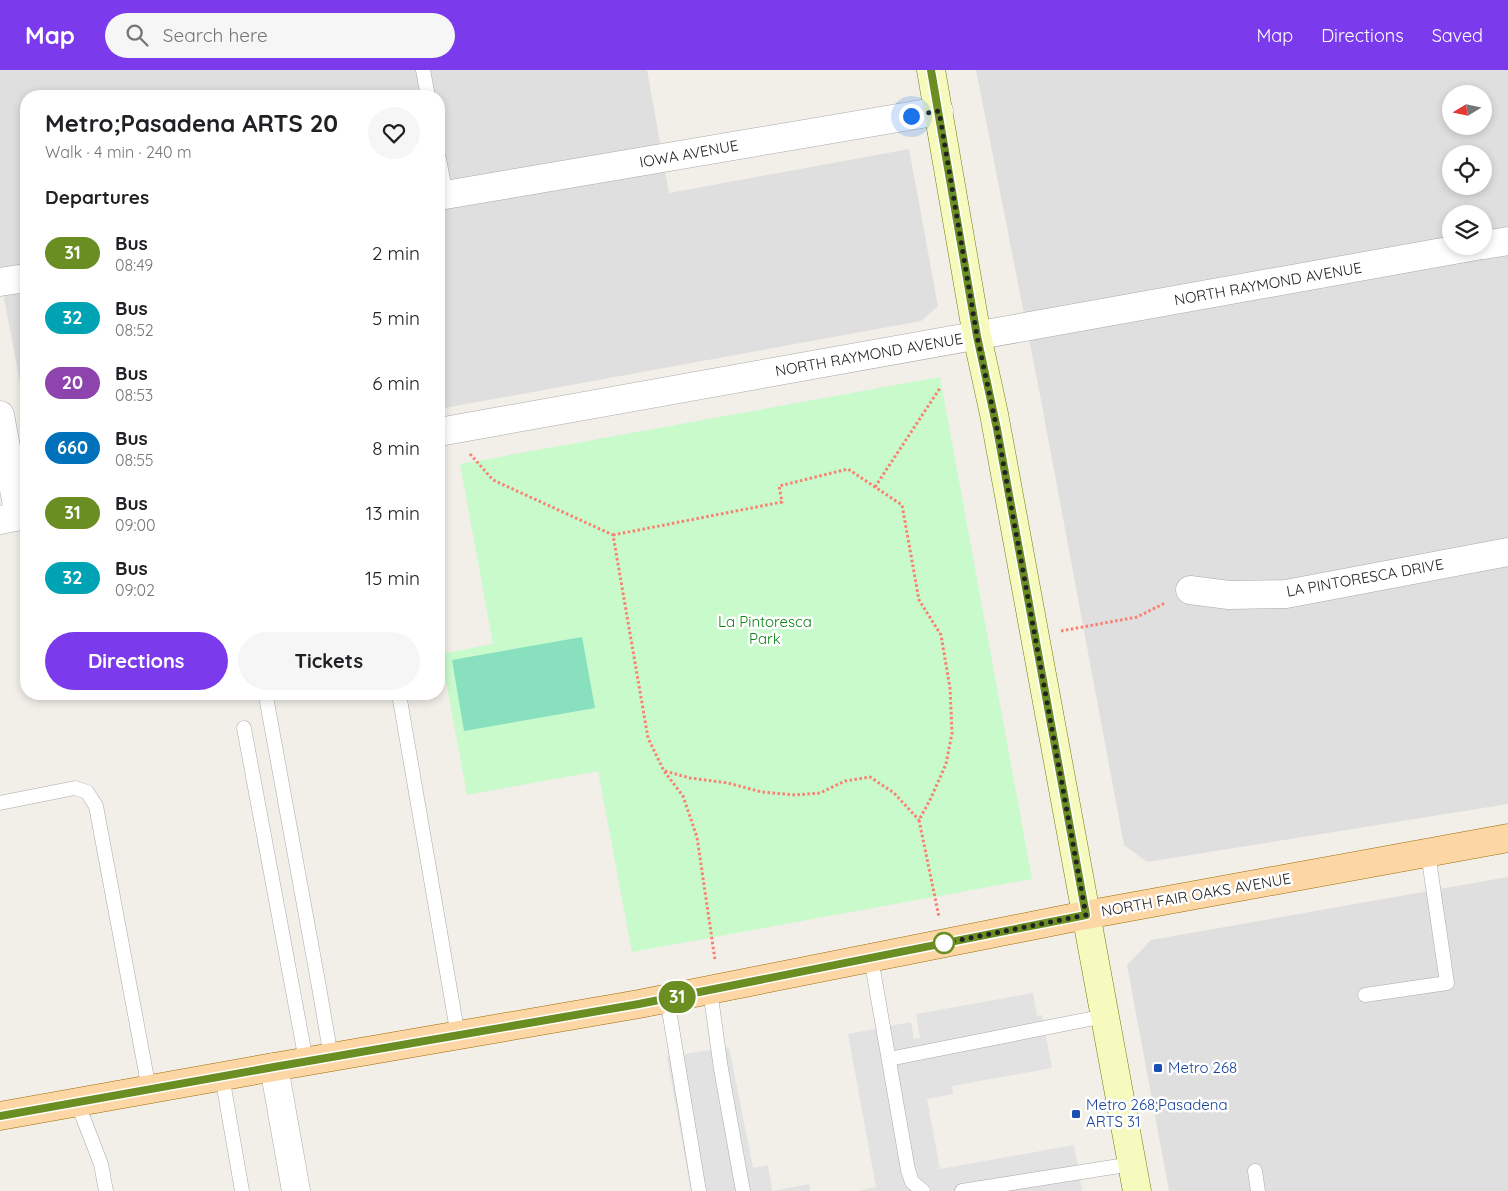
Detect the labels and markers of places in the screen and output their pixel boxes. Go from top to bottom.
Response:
unlabelled marker [933,932,955,954]
place label: Metro 268 [1168,1058,1237,1077]
marker: Metro 268 [1152,1062,1164,1074]
place label: Metro 268;Pasadena ARTS 31 [1086,1095,1228,1131]
marker: Metro 268;Pasadena ARTS 31 [1070,1108,1082,1120]

